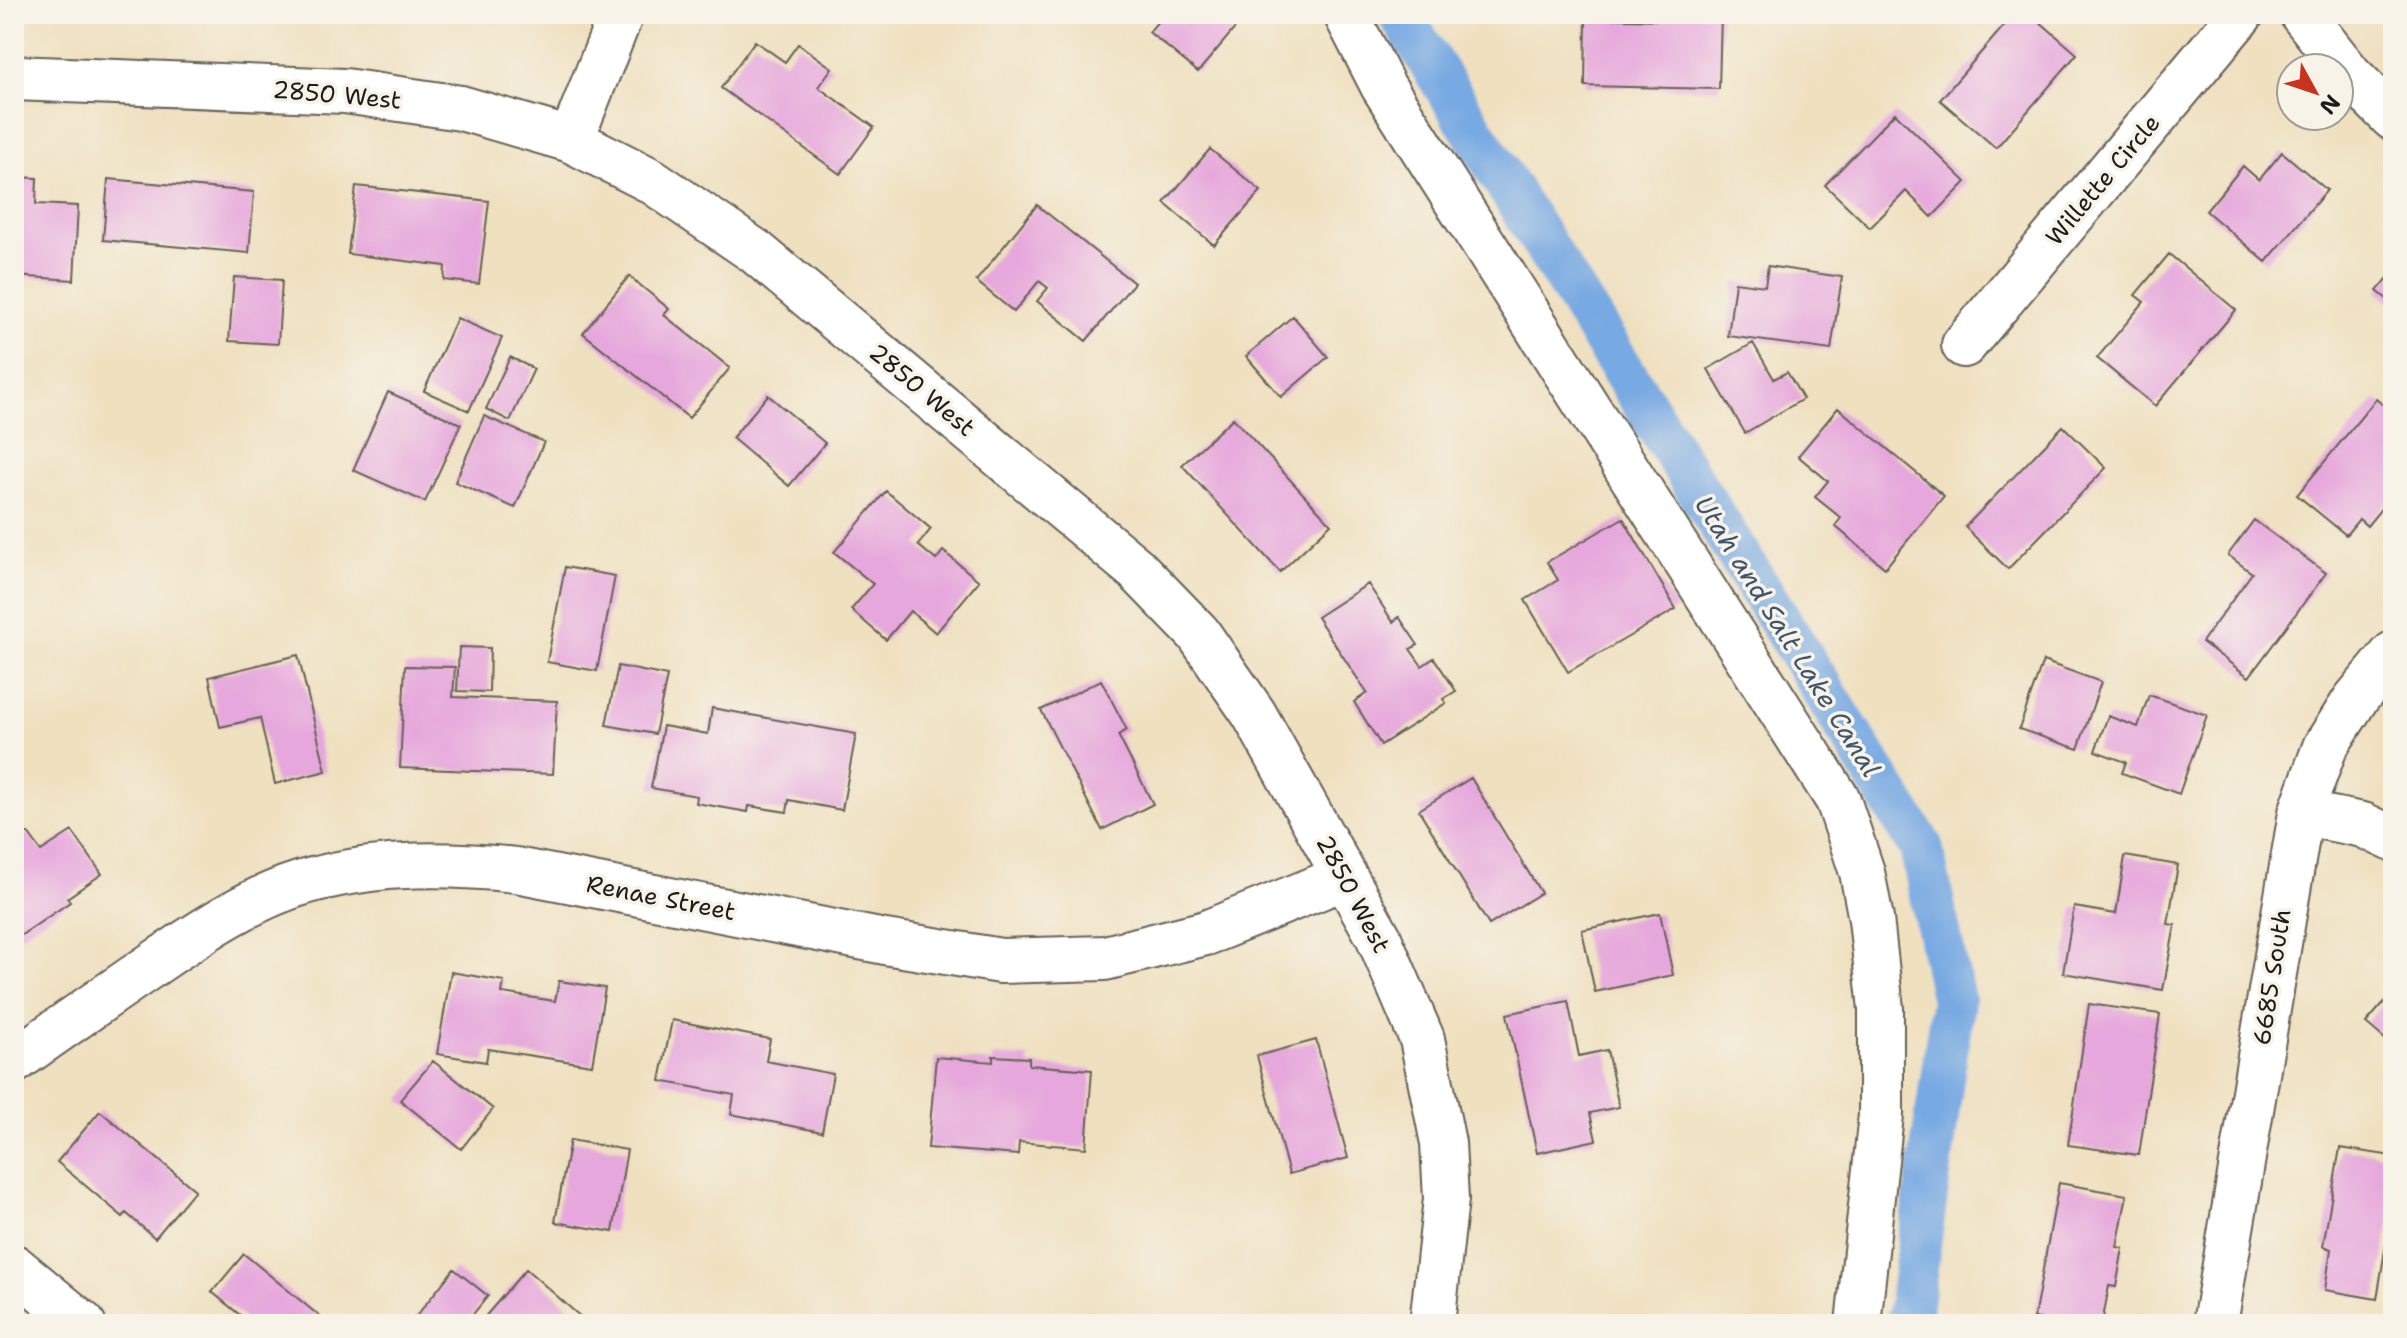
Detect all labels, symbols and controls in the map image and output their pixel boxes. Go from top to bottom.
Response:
north arrow [2275,52,2355,132]
street label: 2850 West [271,73,403,117]
text: N [2313,89,2347,121]
street label: Willette Circle [2039,108,2167,252]
street label: 2850 West [862,336,982,444]
water label: Utah and Salt Lake Canal [1687,489,1889,783]
street label: 2850 West [1309,830,1397,958]
street label: Renae Street [584,868,738,928]
street label: 6685 South [2245,907,2299,1047]

